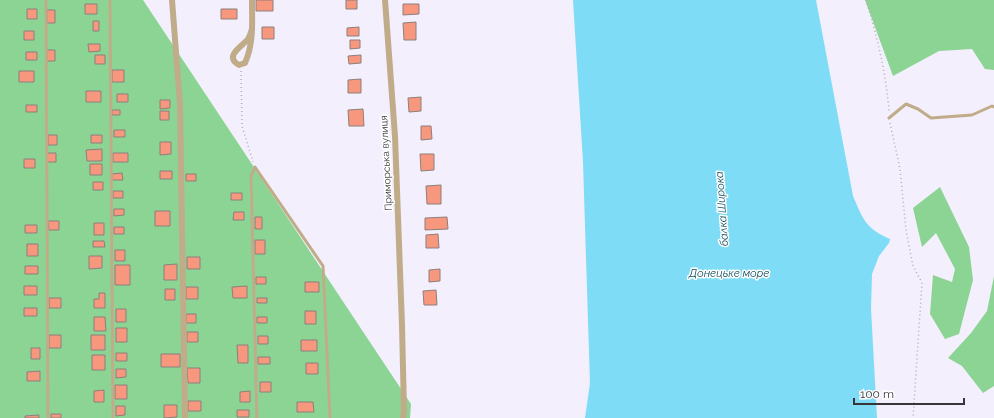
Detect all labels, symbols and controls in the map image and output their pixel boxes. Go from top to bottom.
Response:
street label: Приморська вулиця [378,115,394,211]
water label: балка Широка [713,171,731,247]
water label: Донецьке море [688,267,769,280]
scale bar [854,380,964,406]
text: 100 m [860,387,894,401]

